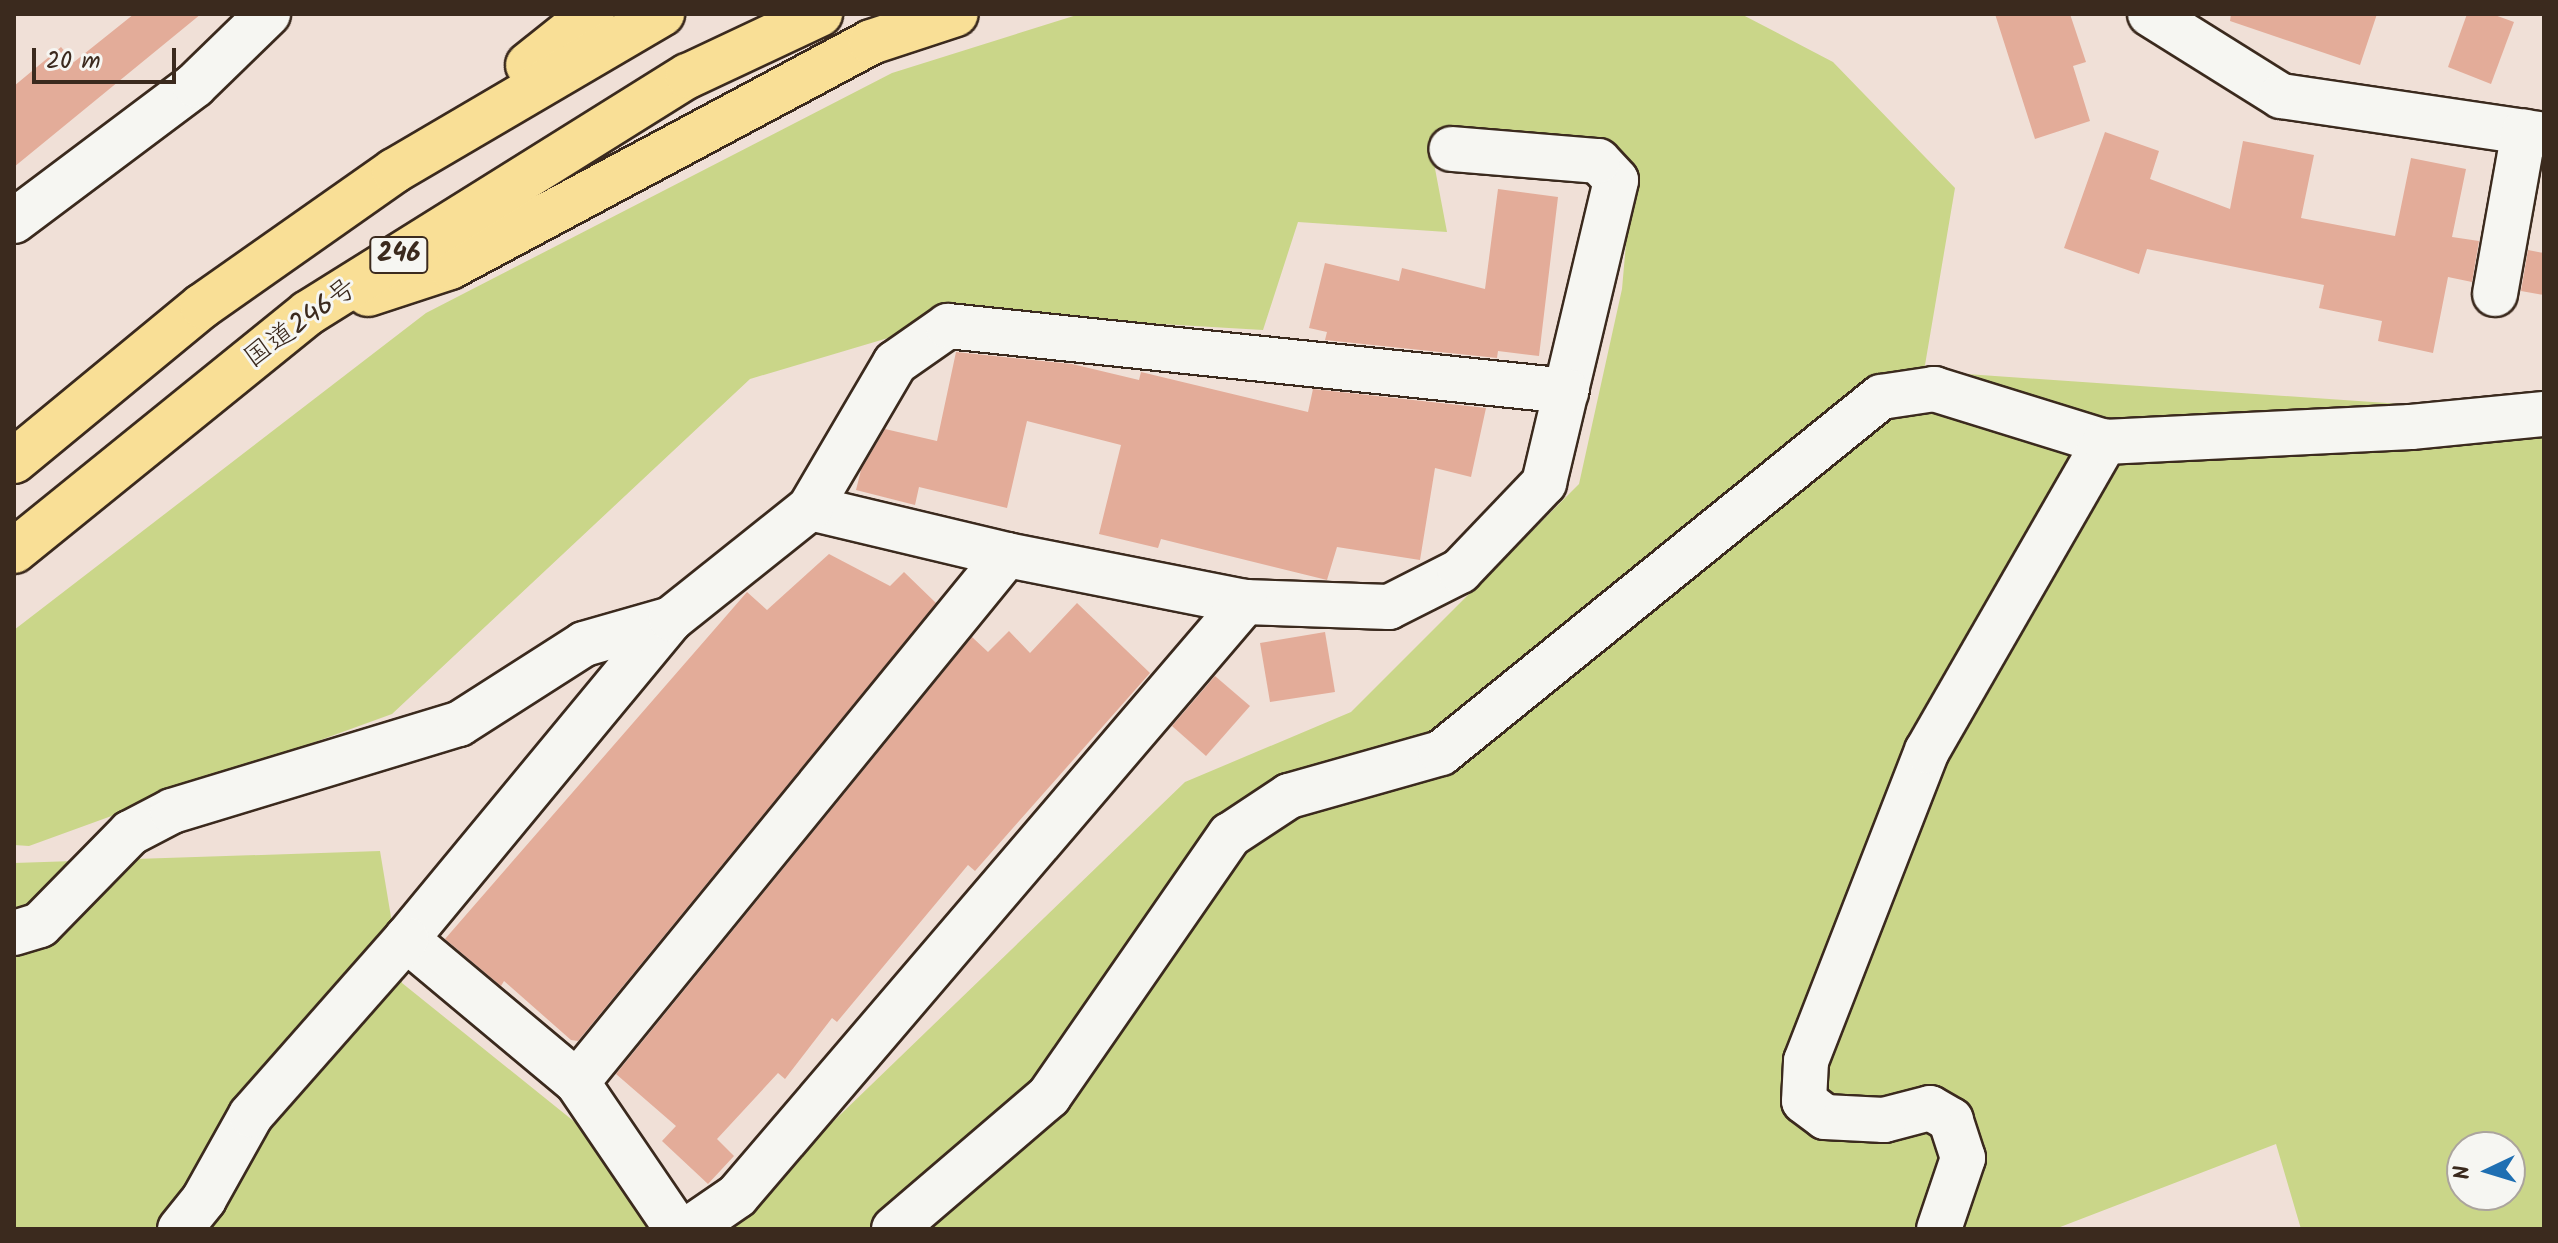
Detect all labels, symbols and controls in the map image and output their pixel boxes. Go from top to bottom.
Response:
scale bar [36,32,180,82]
text: 20 m [46,42,101,81]
road number: 246 [369,233,429,277]
street label: 国道246号 [238,272,364,376]
north arrow [2446,1131,2526,1211]
text: N [2446,1164,2481,1181]

